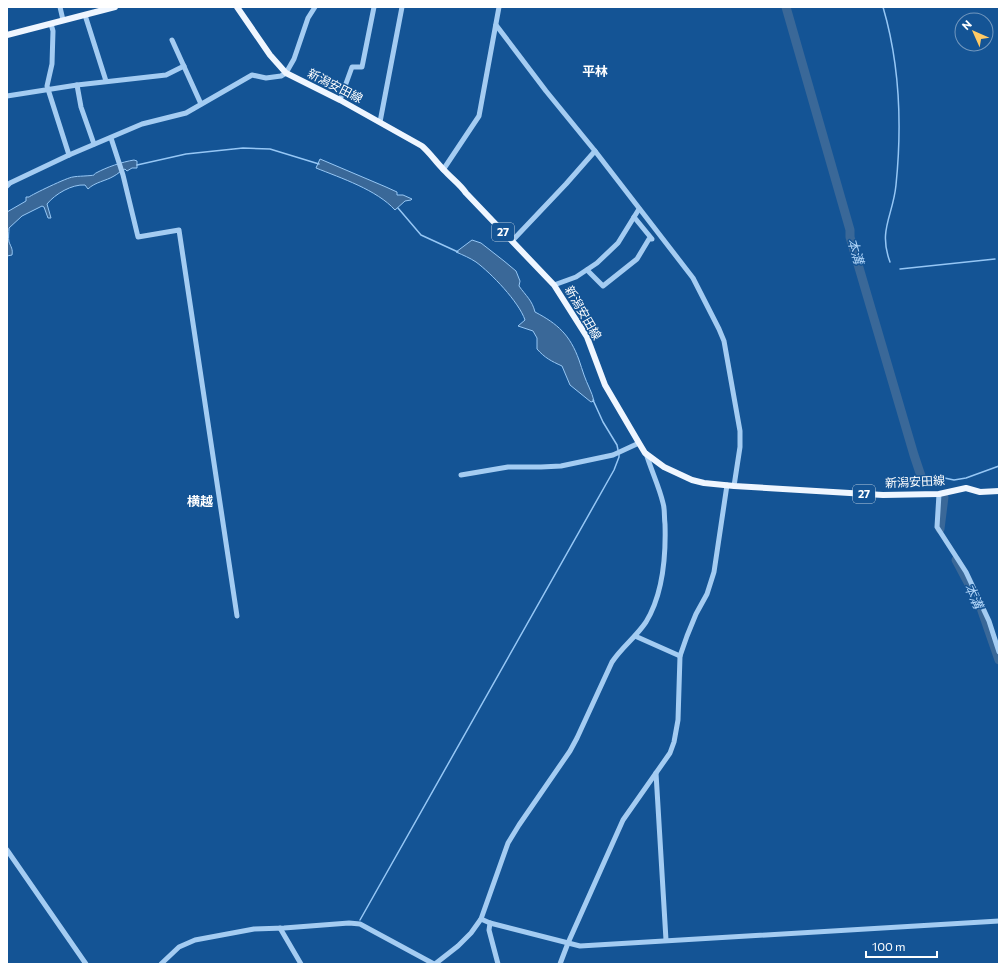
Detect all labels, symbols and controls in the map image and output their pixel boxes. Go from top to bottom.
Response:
north arrow [954,12,994,52]
text: N [959,17,974,32]
district label: 平林 [582,63,608,79]
street label: 新潟安田線 [306,65,365,105]
road number: 27 [492,223,514,241]
water label: 本溝 [845,236,868,268]
street label: 新潟安田線 [563,283,605,342]
street label: 新潟安田線 [885,472,945,490]
road number: 27 [853,485,875,503]
district label: 横越 [187,493,213,509]
water label: 本溝 [961,581,988,613]
scale bar [866,933,937,959]
text: 100 m [872,939,906,953]

